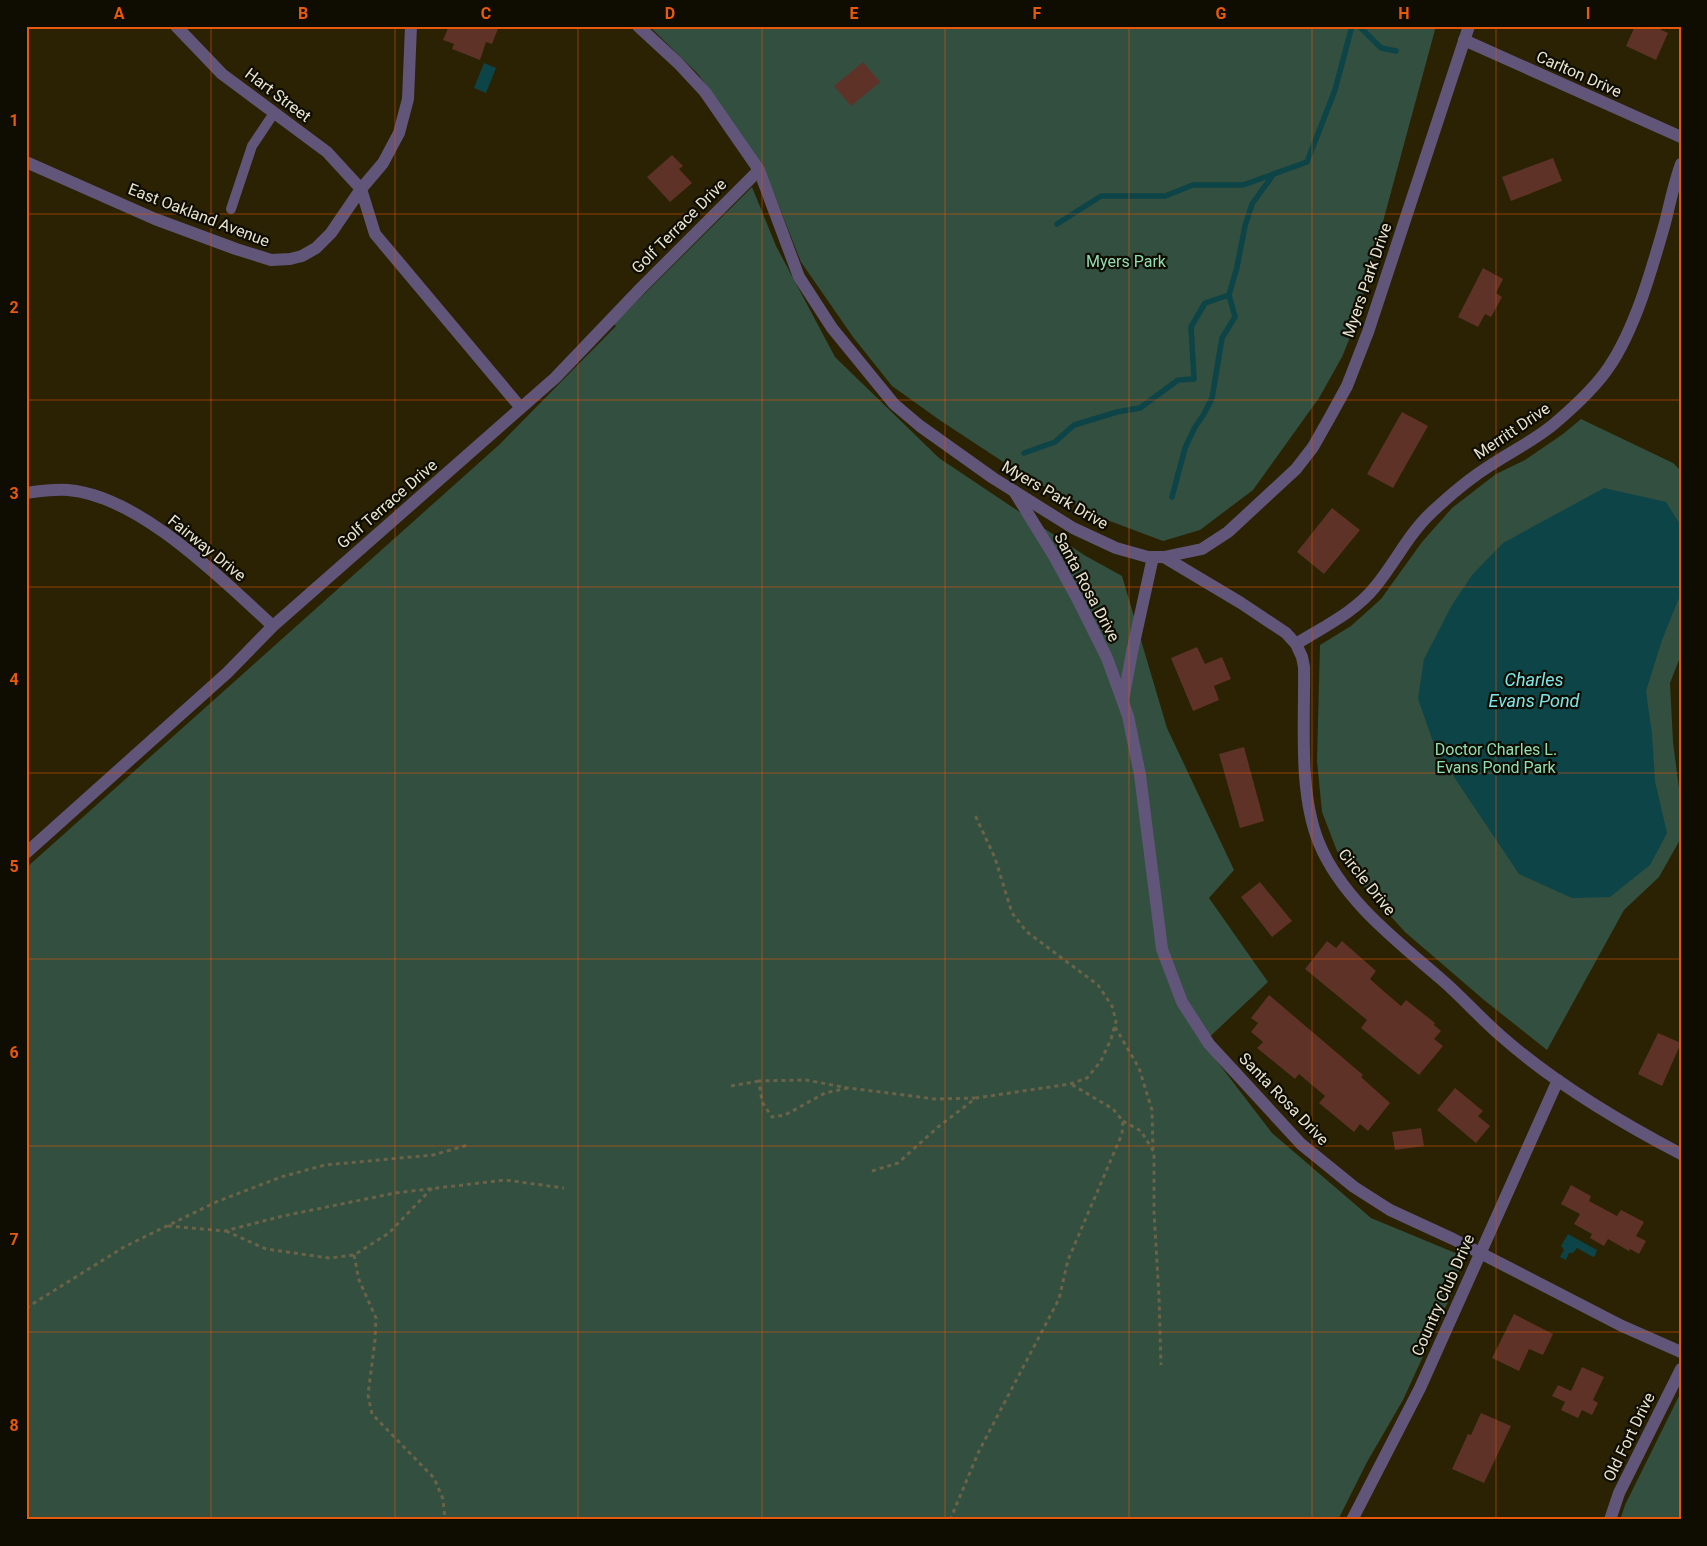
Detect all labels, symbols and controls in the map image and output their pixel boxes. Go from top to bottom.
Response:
text: A [114,4,125,23]
text: B [298,4,308,23]
text: C [481,4,491,23]
text: D [665,4,675,23]
text: E [850,4,859,23]
text: F [1033,4,1042,23]
text: G [1216,4,1227,23]
text: H [1398,4,1410,23]
text: I [1586,4,1590,23]
street label: Carlton Drive [1533,47,1625,101]
street label: Hart Street [241,64,315,126]
text: 1 [9,111,19,130]
street label: Golf Terrace Drive [628,175,730,277]
street label: East Oakland Avenue [126,179,272,251]
street label: Myers Park Drive [1339,220,1395,340]
park label: Myers Park [1086,252,1167,271]
text: 2 [9,298,19,317]
street label: Merritt Drive [1470,399,1554,463]
street label: Golf Terrace Drive [333,455,441,553]
street label: Myers Park Drive [998,457,1112,533]
text: 3 [9,484,19,503]
street label: Fairway Drive [164,511,250,585]
street label: Santa Rosa Drive [1050,529,1124,645]
water label: Charles Evans Pond [1489,669,1581,711]
text: 4 [9,670,19,689]
park label: Doctor Charles L. Evans Pond Park [1435,740,1557,777]
street label: Circle Drive [1334,845,1400,919]
text: 5 [9,857,19,876]
text: 6 [9,1043,19,1062]
street label: Santa Rosa Drive [1235,1049,1333,1149]
text: 7 [9,1230,19,1249]
street label: Country Club Drive [1408,1231,1478,1359]
street label: Old Fort Drive [1599,1389,1659,1485]
text: 8 [9,1416,19,1435]

